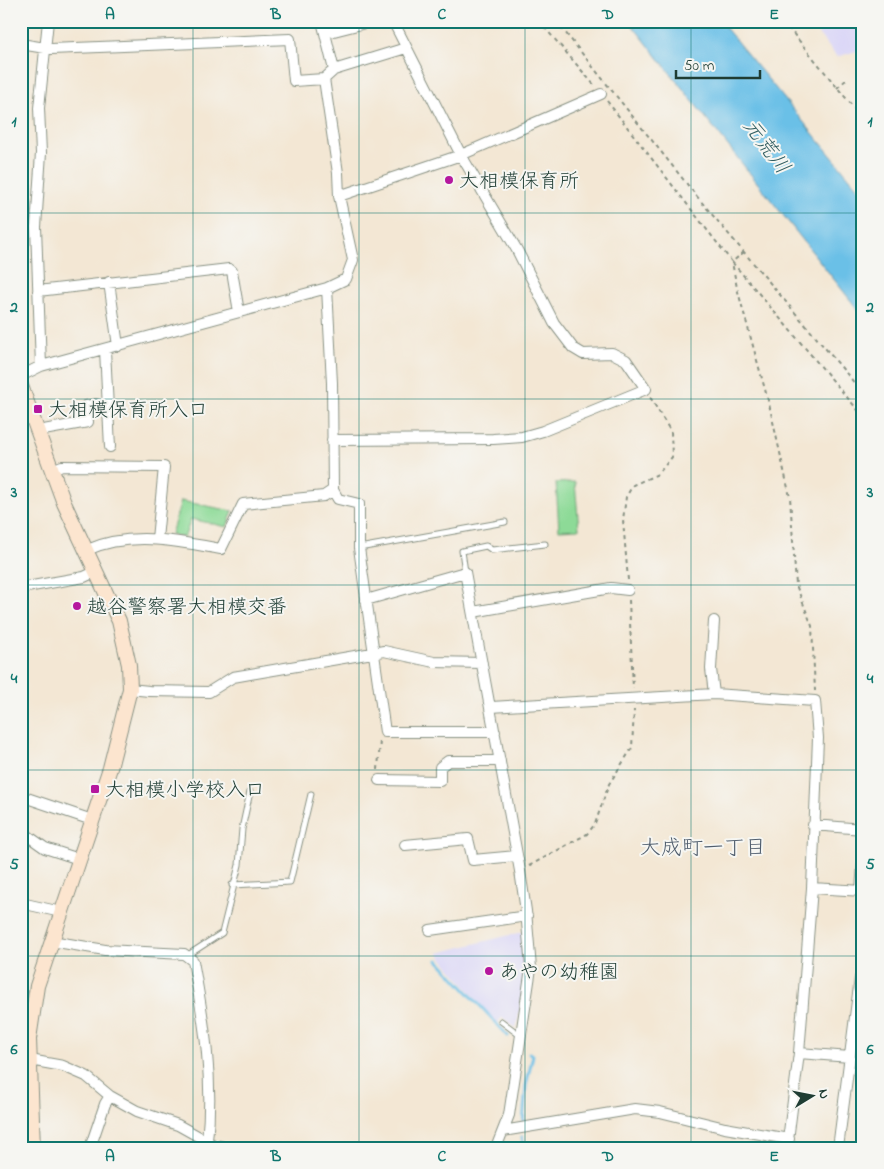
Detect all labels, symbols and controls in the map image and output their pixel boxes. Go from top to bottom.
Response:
text: A [105,3,115,27]
text: B [270,3,282,27]
text: C [438,3,447,27]
text: D [601,3,614,27]
text: E [769,3,779,27]
scale bar [676,48,760,80]
text: 50 m [684,55,715,77]
text: 1 [11,110,17,134]
text: 1 [867,110,873,134]
water label: 元荒川 [734,113,796,181]
place label: 大相模保育所 [459,168,579,197]
marker: 大相模保育所 [443,174,455,186]
text: 2 [9,296,18,320]
text: 2 [865,296,874,320]
place label: 大相模保育所入口 [48,397,208,426]
marker: 大相模保育所入口 [32,403,44,415]
text: 3 [10,481,18,505]
text: 3 [866,481,874,505]
place label: 越谷警察署大相模交番 [87,594,287,623]
marker: 越谷警察署大相模交番 [71,600,83,612]
text: 4 [10,667,18,691]
text: 4 [866,667,874,691]
place label: 大相模小学校入口 [105,777,265,806]
marker: 大相模小学校入口 [89,783,101,795]
district label: 大成町一丁目 [640,834,766,864]
text: 5 [9,853,19,877]
text: 5 [865,853,875,877]
place label: あやの幼稚園 [499,959,619,988]
marker: あやの幼稚園 [483,965,495,977]
text: 6 [9,1038,18,1062]
text: 6 [865,1038,874,1062]
north arrow [786,1072,836,1122]
text: N [812,1088,834,1100]
text: A [105,1145,115,1169]
text: B [270,1145,282,1169]
text: C [438,1145,447,1169]
text: D [601,1145,614,1169]
text: E [769,1145,779,1169]

